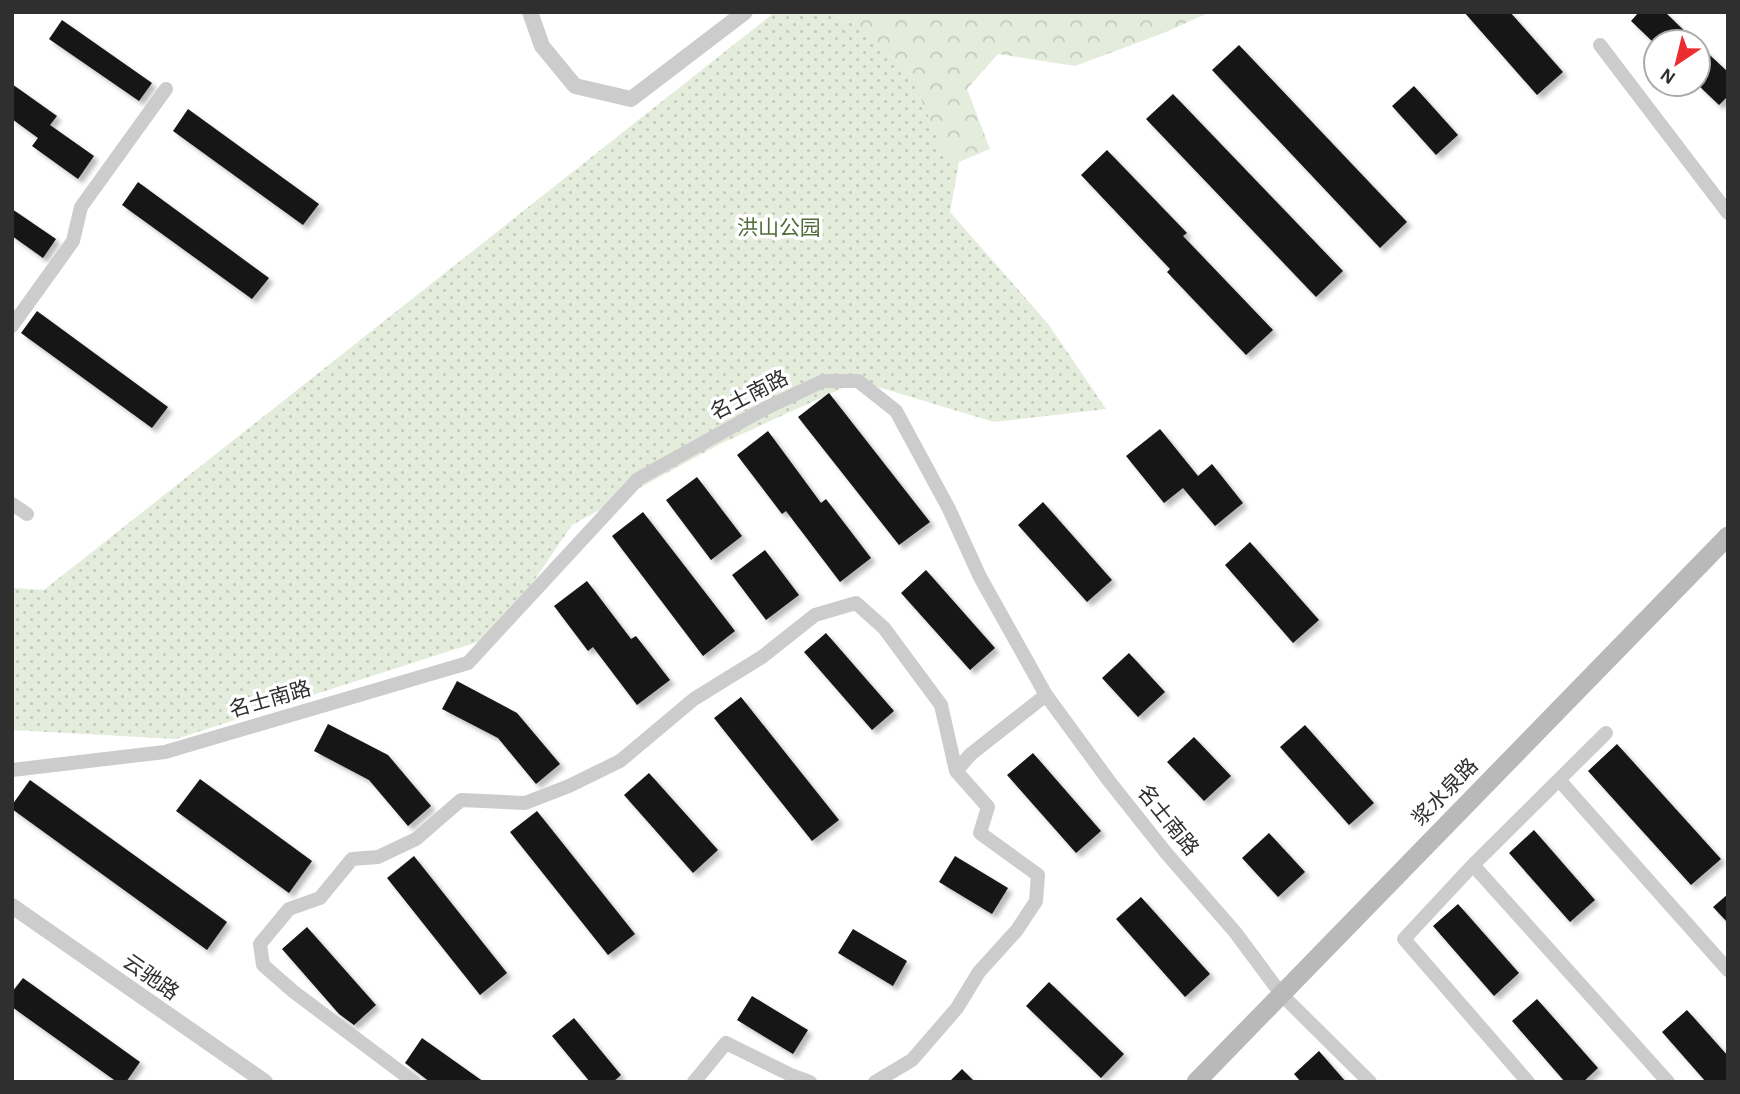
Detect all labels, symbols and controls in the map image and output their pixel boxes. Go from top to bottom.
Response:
north arrow [1642,28,1712,98]
text: N [1657,64,1679,87]
park label: 洪山公园 [737,217,821,239]
street label: 名士南路 [707,366,791,424]
street label: 名士南路 [227,677,313,721]
street label: 浆水泉路 [1408,754,1482,830]
street label: 名士南路 [1133,780,1203,860]
street label: 云驰路 [119,950,183,1004]

